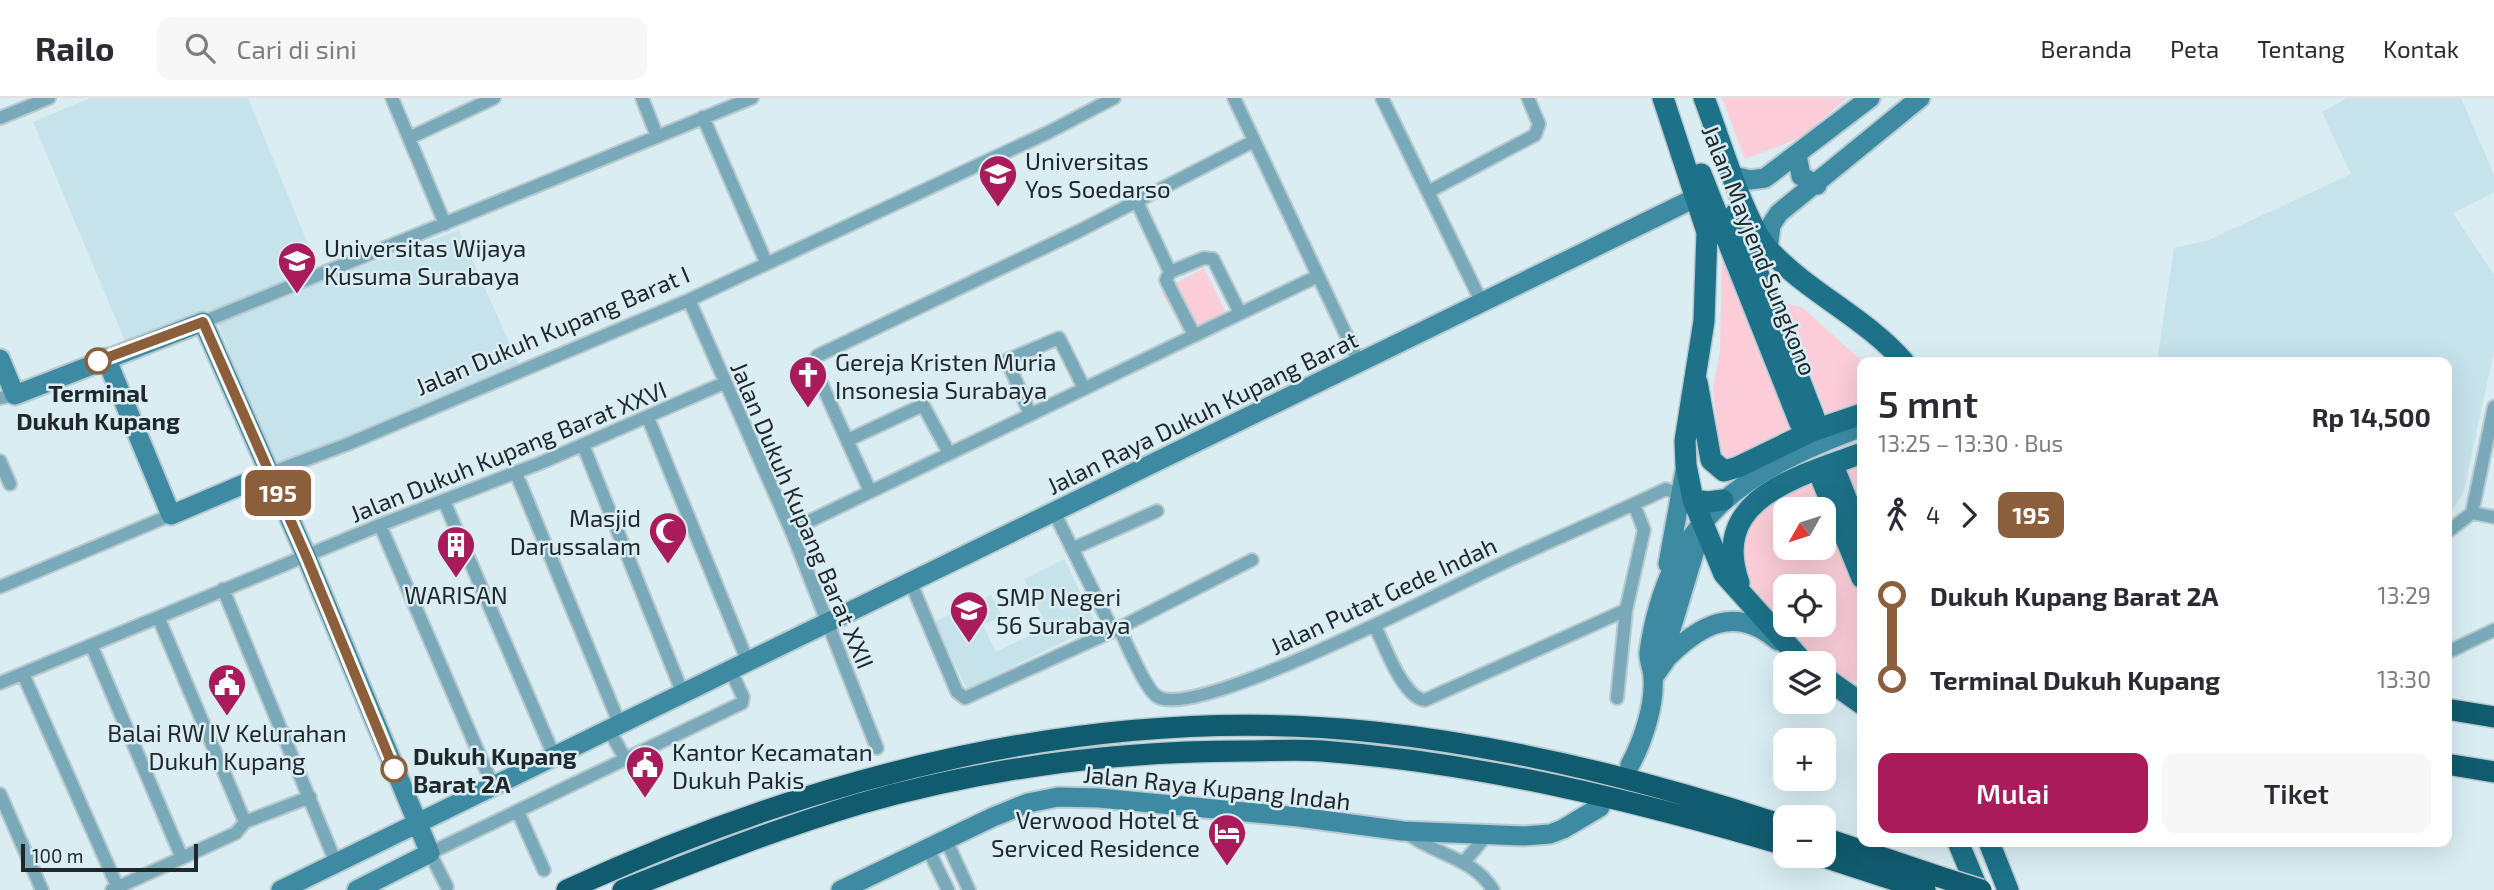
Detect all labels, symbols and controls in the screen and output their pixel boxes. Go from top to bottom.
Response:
search box [157,17,647,80]
text: Railo [35,28,115,68]
icon: search [181,29,219,67]
text: Cari di sini [237,33,357,64]
text: Beranda [2041,34,2132,63]
text: Peta [2170,34,2219,63]
text: Tentang [2257,34,2345,63]
text: Kontak [2383,34,2459,63]
street label: Jalan Mayjend Sungkono [1696,121,1824,379]
place label: Universitas Yos Soedarso [1025,146,1171,203]
school or university icon: Universitas Yos Soedarso [977,153,1019,208]
place label: Universitas Wijaya Kusuma Surabaya [324,233,526,290]
school or university icon: Universitas Wijaya Kusuma Surabaya [276,240,318,295]
street label: Jalan Dukuh Kupang Barat I [411,259,693,401]
street label: Jalan Raya Dukuh Kupang Barat [1042,324,1362,500]
place label: Gereja Kristen Muria Insonesia Surabaya [835,347,1056,404]
marker: Terminal Dukuh Kupang [85,348,111,374]
church icon: Gereja Kristen Muria Insonesia Surabaya [787,354,829,409]
street label: Jalan Dukuh Kupang Barat XXII [725,357,881,673]
street label: Jalan Dukuh Kupang Barat XXVI [345,374,671,528]
place label: Terminal Dukuh Kupang [16,378,180,435]
text: 5 mnt [1878,380,1978,426]
text: Rp 14,500 [2312,401,2431,432]
text: 13:25 – 13:30 · Bus [1878,429,2063,457]
line badge: 195 [238,470,318,516]
text: 195 [259,478,297,507]
icon: walk [1878,496,1916,534]
icon: forward [1950,496,1988,534]
north arrow [1773,497,1836,560]
map controls [1773,497,1836,868]
text: 195 [2012,500,2050,529]
text: 4 [1926,501,1940,529]
place label: Masjid Darussalam [510,503,641,560]
mosque icon: Masjid Darussalam [647,510,689,565]
building icon: WARISAN [435,524,477,579]
street label: Jalan Putat Gede Indah [1265,530,1501,660]
button: locate [1773,574,1836,637]
place label: WARISAN [404,580,508,609]
text: Dukuh Kupang Barat 2A [1930,580,2219,611]
text: 13:29 [2378,581,2431,609]
place label: SMP Negeri 56 Surabaya [996,582,1131,639]
school or university icon: SMP Negeri 56 Surabaya [948,589,990,644]
button: layers [1773,651,1836,714]
public building icon: Balai RW IV Kelurahan Dukuh Kupang [206,662,248,717]
text: Terminal Dukuh Kupang [1930,664,2220,695]
text: 13:30 [2377,665,2431,693]
place label: Balai RW IV Kelurahan Dukuh Kupang [107,718,347,775]
button: + [1773,728,1836,791]
place label: Kantor Kecamatan Dukuh Pakis [672,737,873,794]
place label: Dukuh Kupang Barat 2A [413,741,577,798]
public building icon: Kantor Kecamatan Dukuh Pakis [624,744,666,799]
button: Mulai [1878,753,2148,833]
button: Tiket [2162,753,2431,833]
marker: Dukuh Kupang Barat 2A [381,756,407,782]
street label: Jalan Raya Kupang Indah [1082,759,1352,815]
place label: Verwood Hotel & Serviced Residence [991,805,1200,862]
button: − [1773,805,1836,868]
hotel icon: Verwood Hotel & Serviced Residence [1206,812,1248,867]
scale bar [21,841,198,873]
text: 100 m [32,844,83,867]

